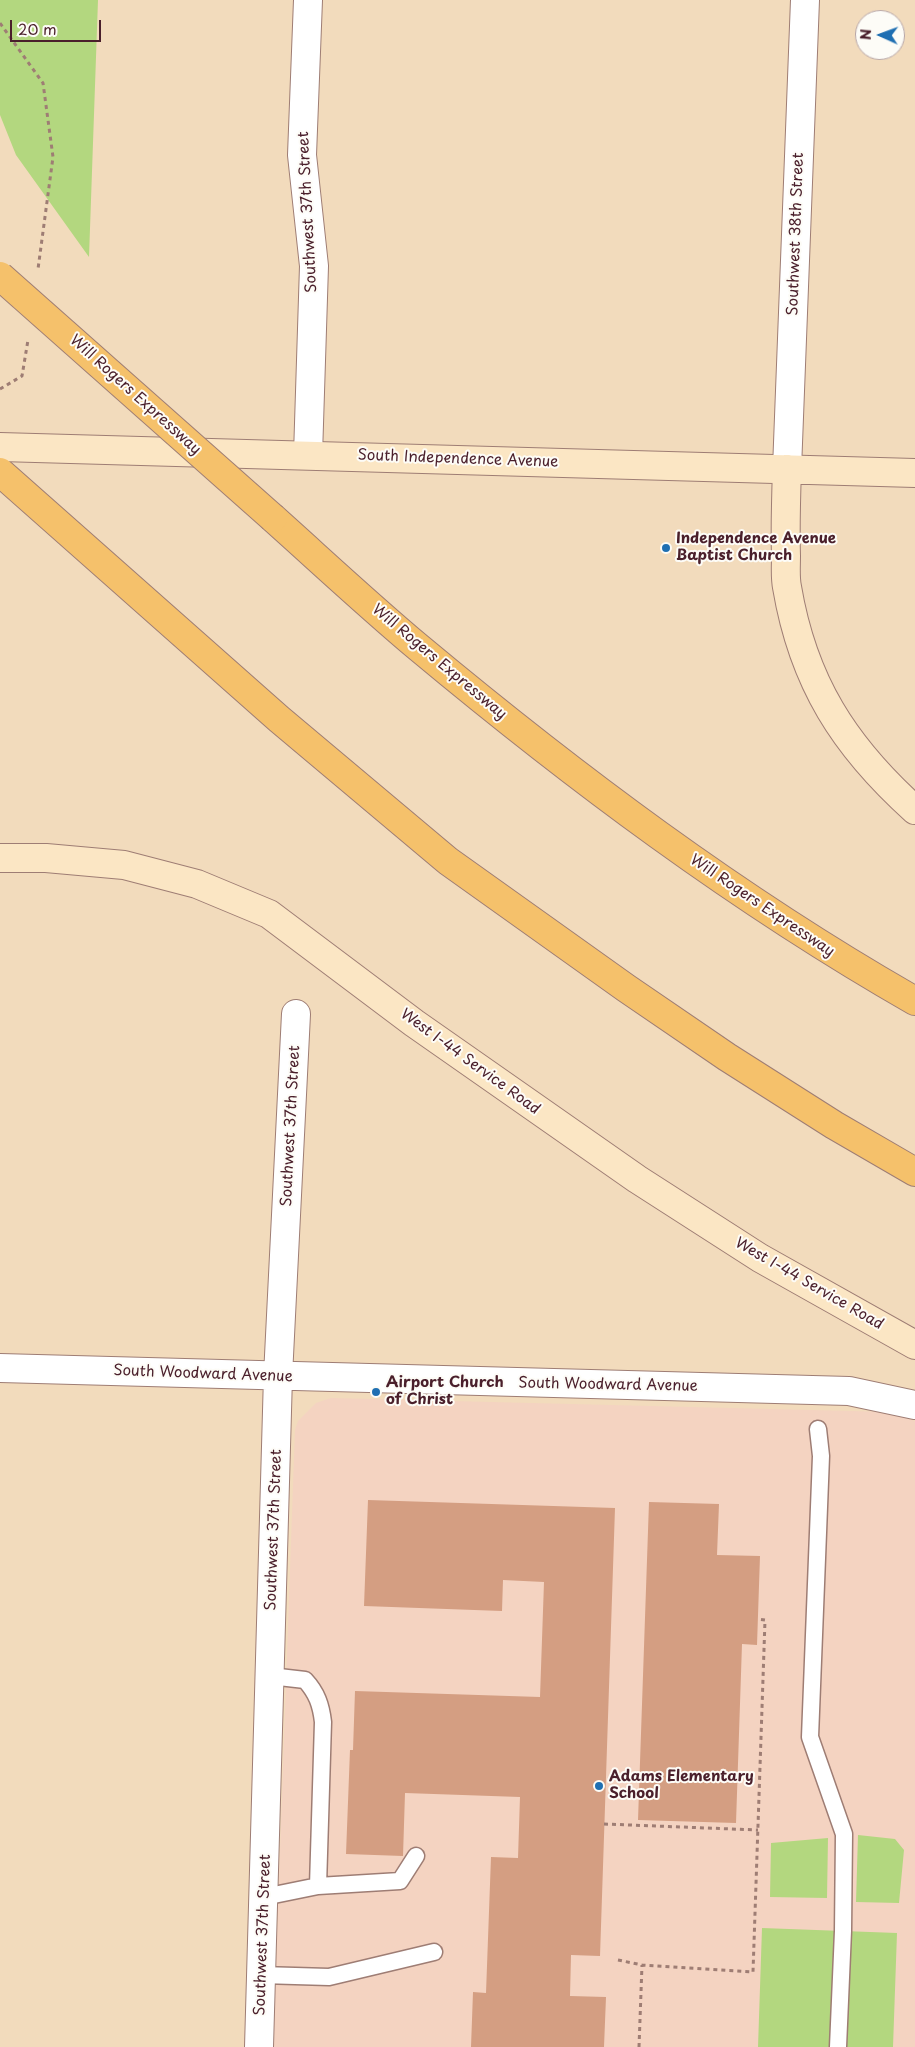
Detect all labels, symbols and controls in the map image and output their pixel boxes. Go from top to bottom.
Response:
scale bar [12,10,104,42]
north arrow [855,10,905,60]
text: 20 m [18,17,57,40]
text: N [855,29,876,40]
street label: Southwest 37th Street [295,131,321,293]
street label: Southwest 38th Street [784,152,808,316]
street label: Will Rogers Expressway [66,331,204,459]
street label: South Independence Avenue [357,447,559,471]
place label: Independence Avenue Baptist Church [676,530,836,565]
marker: Independence Avenue Baptist Church [660,542,672,554]
street label: Will Rogers Expressway [368,600,510,724]
street label: Will Rogers Expressway [686,851,838,961]
street label: West I-44 Service Road [397,1005,543,1119]
street label: Southwest 37th Street [278,1045,304,1207]
street label: West I-44 Service Road [732,1234,886,1334]
street label: South Woodward Avenue [113,1362,293,1386]
place label: Airport Church of Christ [386,1374,504,1409]
street label: South Woodward Avenue [518,1374,698,1396]
marker: Airport Church of Christ [370,1386,382,1398]
street label: Southwest 37th Street [262,1449,286,1611]
place label: Adams Elementary School [609,1768,754,1803]
marker: Adams Elementary School [593,1780,605,1792]
street label: Southwest 37th Street [251,1854,275,2016]

